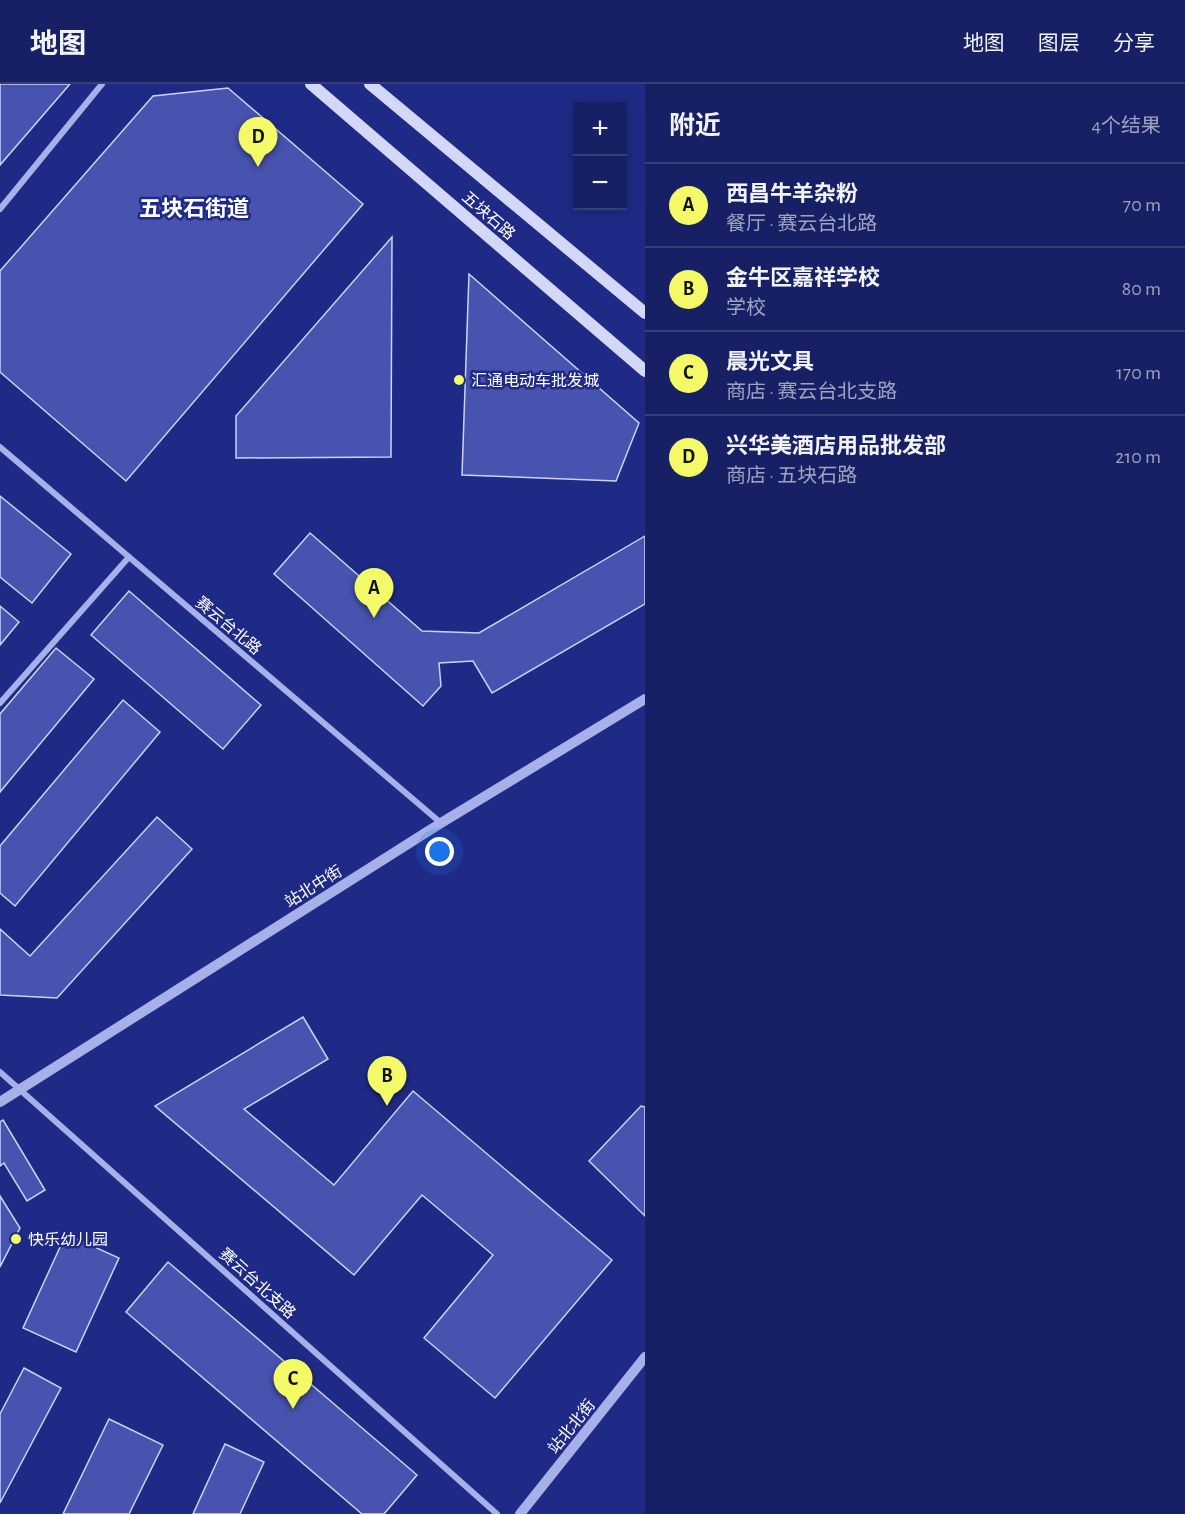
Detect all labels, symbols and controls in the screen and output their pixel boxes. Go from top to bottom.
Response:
text: 地图 [30,31,86,59]
text: 地图 [963,33,1005,54]
text: 图层 [1038,33,1080,54]
text: 分享 [1113,33,1155,54]
map controls [573,102,627,210]
button: + [573,102,627,156]
text: 附近 [669,113,721,139]
text: 4个结果 [1091,116,1161,136]
pin: D [238,118,278,167]
button: − [573,156,627,210]
text: 西昌牛羊杂粉 [726,183,858,205]
street label: 五块石路 [459,188,518,243]
text: A [683,195,695,215]
text: 70 m [1123,195,1161,215]
district label: 五块石街道 [139,197,249,220]
text: 餐厅 · 赛云台北路 [726,214,877,234]
text: 金牛区嘉祥学校 [726,267,880,289]
text: B [683,279,694,299]
text: 80 m [1122,279,1161,299]
text: 学校 [726,298,766,318]
text: 晨光文具 [726,351,814,373]
text: C [683,363,694,383]
text: 170 m [1116,363,1161,383]
place label: 汇通电动车批发城 [471,372,599,389]
marker: 汇通电动车批发城 [452,373,466,387]
text: 商店 · 赛云台北支路 [726,382,897,402]
text: 兴华美酒店用品批发部 [726,435,946,457]
text: D [682,447,695,467]
text: 210 m [1115,447,1161,467]
text: 商店 · 五块石路 [726,466,857,486]
pin: A [354,568,394,618]
street label: 赛云台北路 [193,593,265,658]
your location [425,837,454,866]
street label: 站北中街 [282,862,345,911]
pin: B [368,1056,406,1106]
place label: 快乐幼儿园 [28,1231,108,1248]
marker: 快乐幼儿园 [9,1232,23,1246]
street label: 赛云台北支路 [216,1245,299,1322]
pin: C [274,1360,312,1409]
street label: 站北北街 [545,1396,598,1457]

